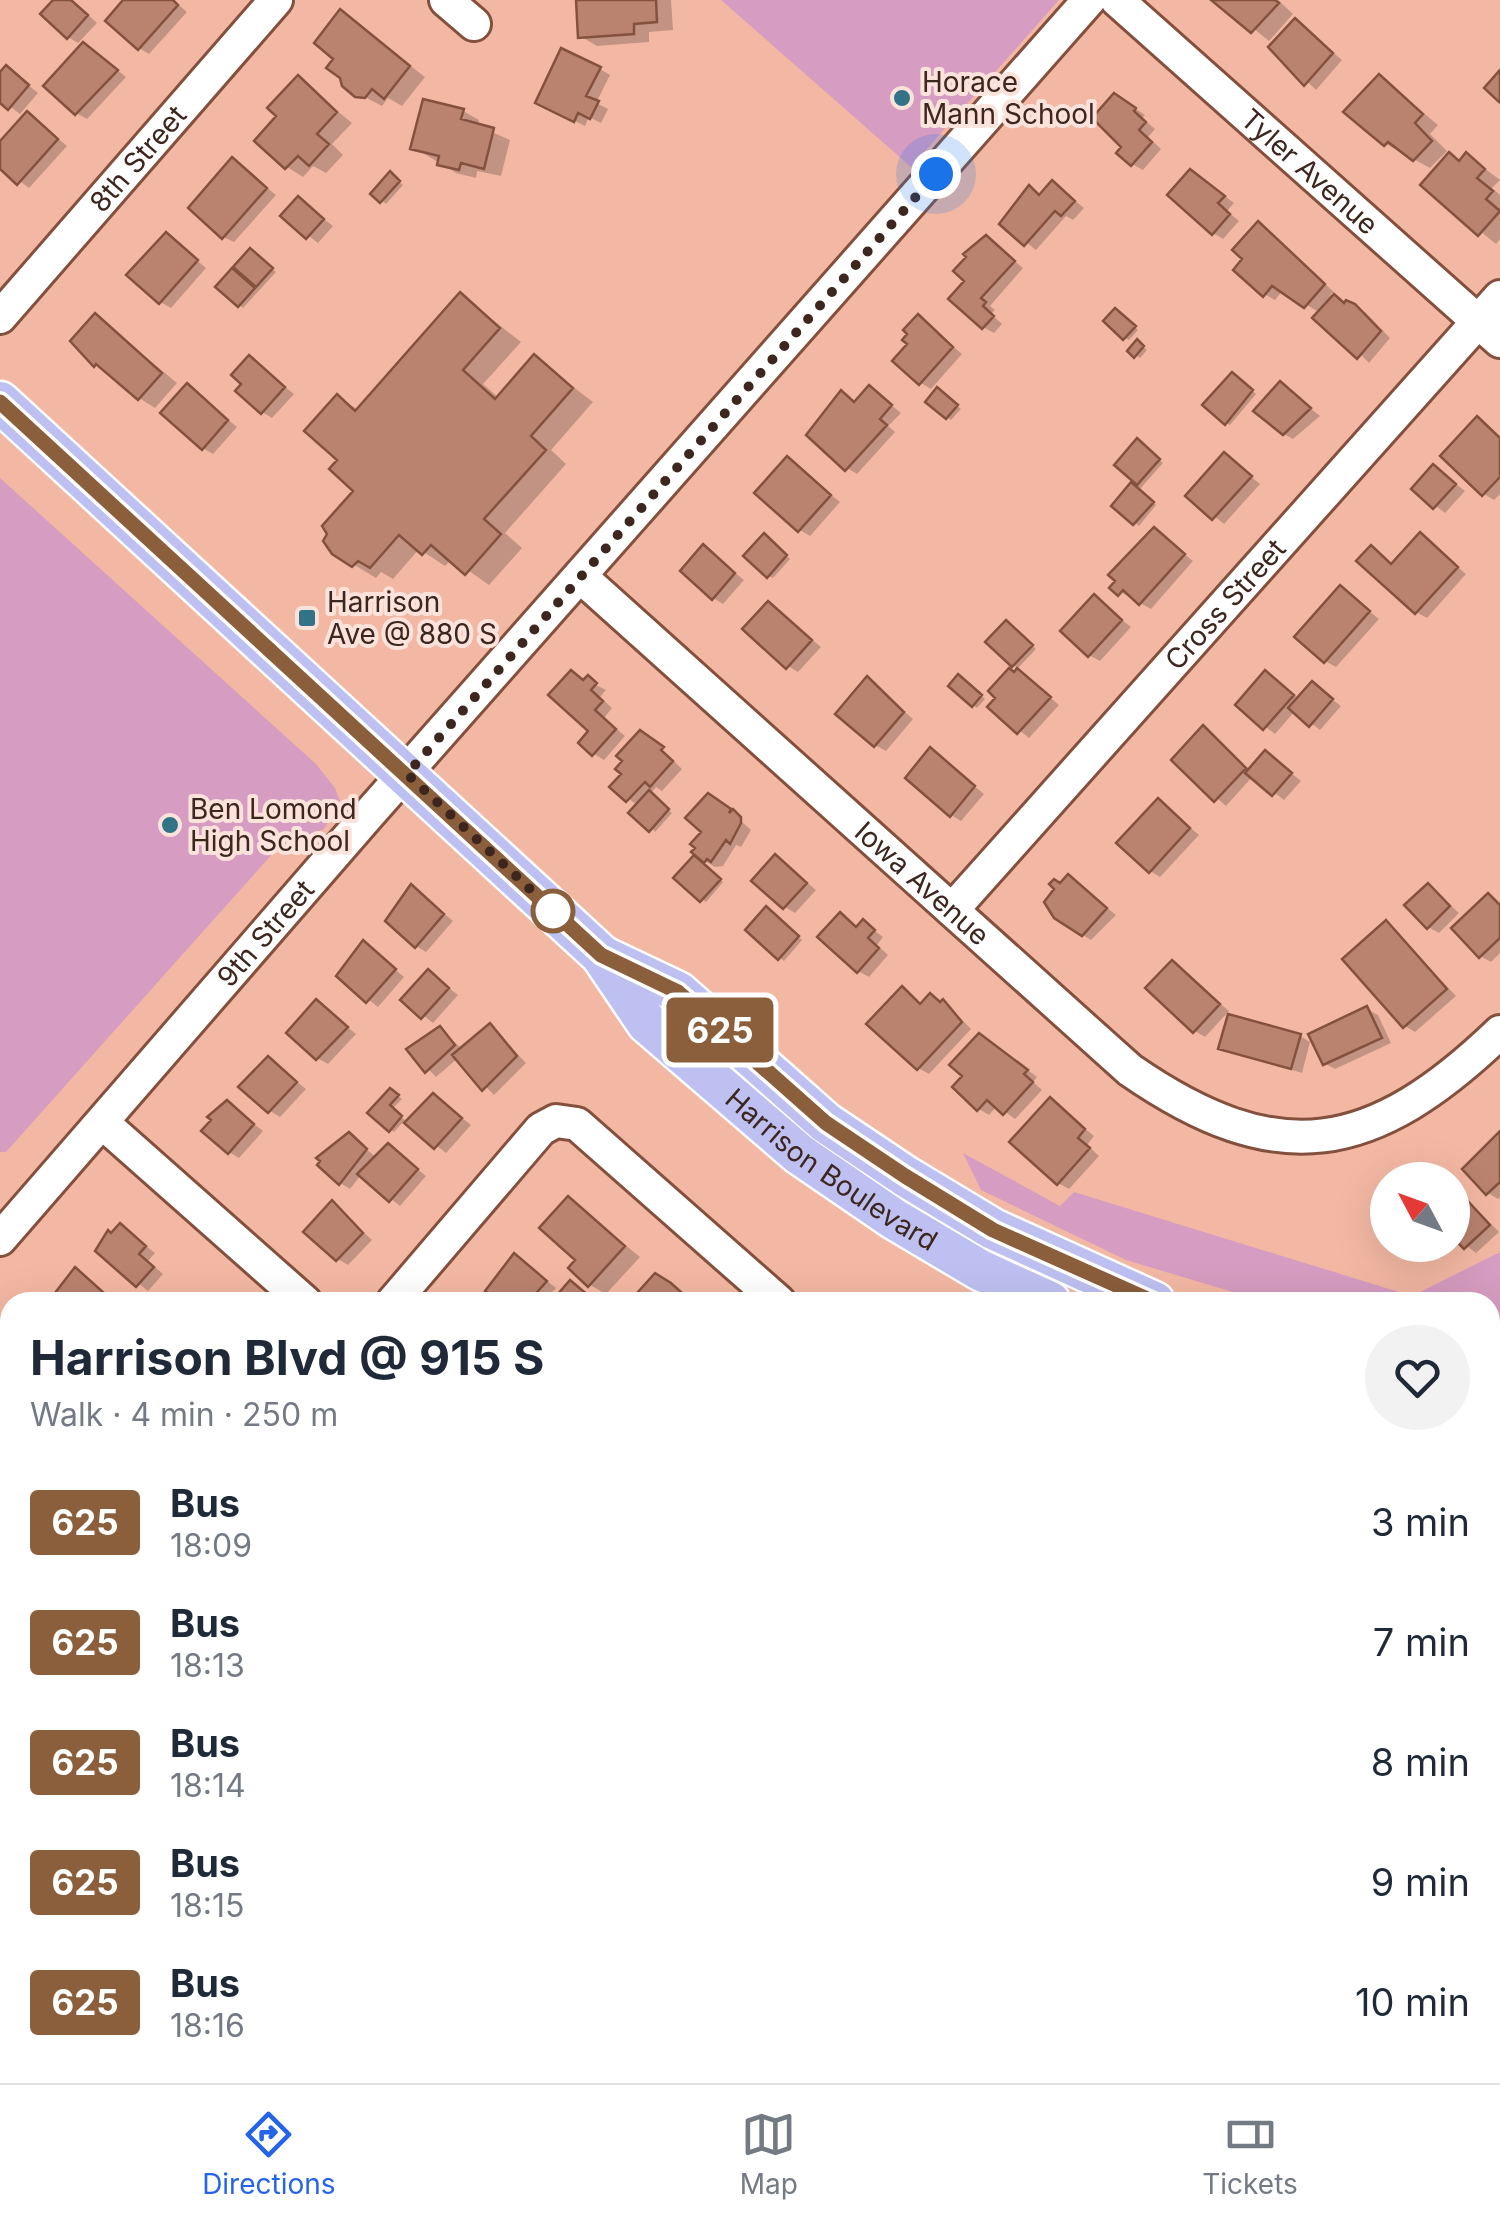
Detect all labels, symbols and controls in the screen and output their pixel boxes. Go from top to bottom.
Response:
place label: Horace Mann School [922,65,1095,131]
marker: Horace Mann School [891,87,913,109]
street label: 8th Street [82,98,193,219]
street label: Tyler Avenue [1234,102,1385,241]
your location [911,149,961,199]
street label: Cross Street [1158,532,1293,677]
place label: Harrison Ave @ 880 S [327,585,497,651]
marker: Harrison Ave @ 880 S [296,607,318,629]
place label: Ben Lomond High School [190,792,357,858]
marker: Ben Lomond High School [159,814,181,836]
street label: Iowa Avenue [848,814,996,952]
street label: 9th Street [210,873,321,994]
unlabelled marker [532,890,574,932]
line badge: 625 [662,998,778,1062]
text: 625 [686,1009,754,1051]
street label: Harrison Boulevard [719,1081,944,1258]
north arrow [1370,1162,1470,1262]
map controls [1370,1162,1470,1262]
button: heart [1365,1325,1470,1430]
text: Harrison Blvd @ 915 S [30,1328,544,1387]
text: Walk · 4 min · 250 m [30,1395,338,1434]
text: Bus [170,1480,240,1526]
text: 3 min [1371,1499,1470,1545]
text: 625 [51,1501,119,1543]
text: 18:09 [170,1526,252,1565]
text: Bus [170,1600,240,1646]
text: 7 min [1373,1619,1470,1665]
text: 625 [51,1621,119,1663]
text: 18:13 [170,1646,245,1685]
text: Bus [170,1720,240,1766]
text: 8 min [1371,1739,1470,1785]
text: 625 [51,1741,119,1783]
text: 18:14 [170,1766,246,1805]
text: Bus [170,1840,240,1886]
text: 9 min [1371,1859,1470,1905]
text: 625 [51,1861,119,1903]
text: 18:15 [170,1886,245,1925]
text: Bus [170,1960,240,2006]
text: 10 min [1355,1979,1470,2025]
text: 625 [51,1981,119,2023]
text: 18:16 [170,2006,245,2045]
tab: Directions [202,2107,336,2201]
tab: Map [740,2107,798,2201]
tab: Tickets [1202,2107,1298,2201]

